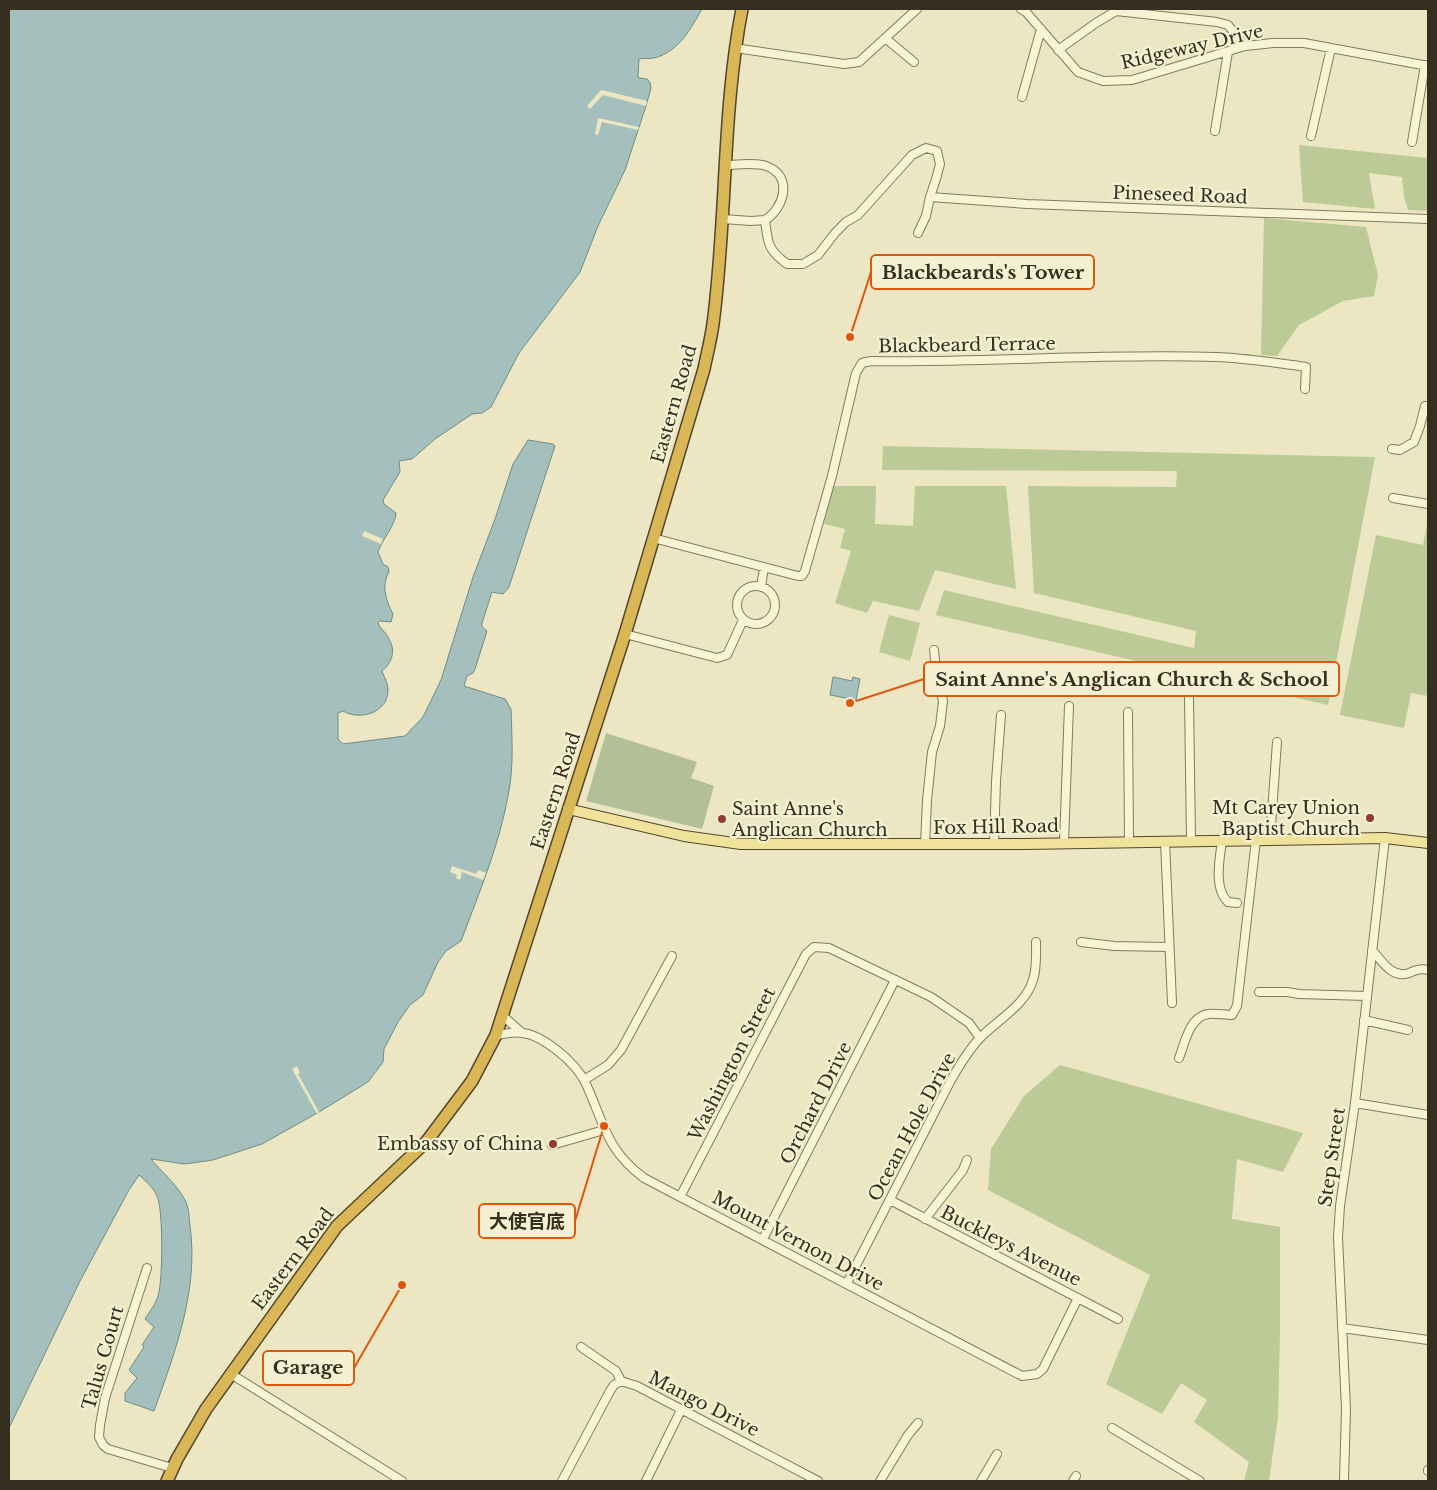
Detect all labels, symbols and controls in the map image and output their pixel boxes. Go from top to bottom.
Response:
street label: Ridgeway Drive [1119,20,1265,74]
street label: Pineseed Road [1112,182,1248,208]
callout: Blackbeards's Tower [871,255,1094,289]
text: Blackbeards's Tower [882,261,1085,284]
street label: Blackbeard Terrace [878,332,1056,358]
street label: Eastern Road [647,342,701,466]
callout: Saint Anne's Anglican Church & School [924,662,1339,696]
text: Saint Anne's Anglican Church & School [935,668,1329,691]
street label: Eastern Road [527,729,585,853]
place label: Mt Carey Union Baptist Church [1212,797,1360,840]
place label: Saint Anne's Anglican Church [731,798,888,841]
marker: Mt Carey Union Baptist Church [1364,812,1376,824]
marker: Saint Anne's Anglican Church [716,813,728,825]
street label: Fox Hill Road [933,815,1059,839]
street label: Washington Street [683,983,780,1146]
street label: Orchard Drive [776,1038,856,1168]
street label: Ocean Hole Drive [863,1049,961,1205]
street label: Step Street [1314,1106,1350,1208]
place label: Embassy of China [377,1133,543,1155]
marker: Embassy of China [547,1138,559,1150]
street label: Mount Vernon Drive [708,1186,888,1296]
street label: Buckleys Avenue [937,1201,1085,1291]
street label: Eastern Road [247,1204,339,1314]
callout: 大使官底 [479,1204,575,1238]
text: 大使官底 [489,1210,565,1233]
street label: Talus Court [78,1303,128,1413]
callout: Garage [263,1351,354,1385]
text: Garage [273,1356,343,1379]
street label: Mango Drive [645,1367,763,1441]

